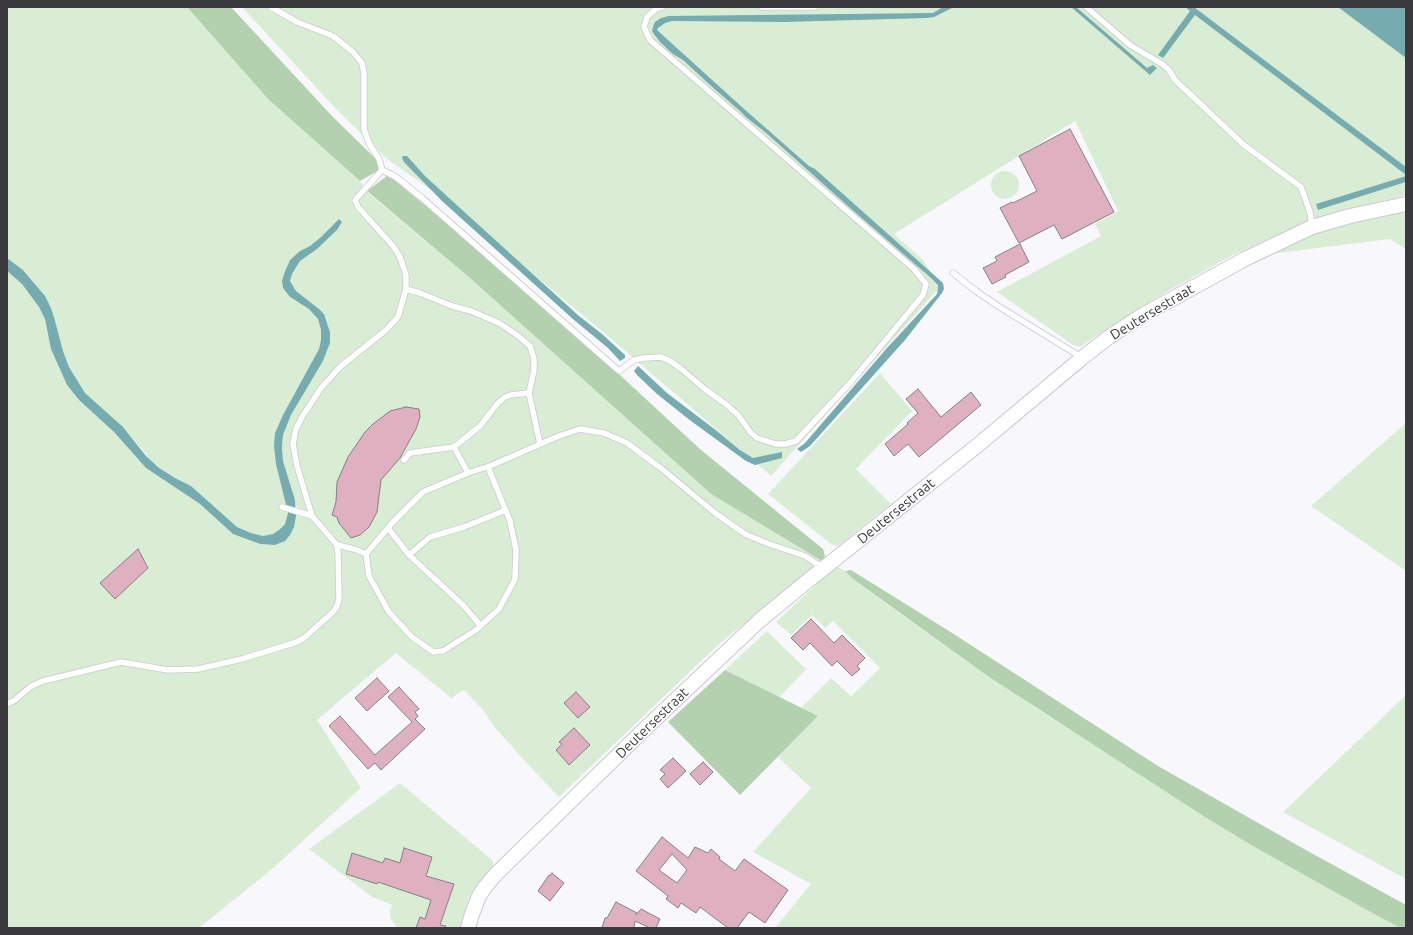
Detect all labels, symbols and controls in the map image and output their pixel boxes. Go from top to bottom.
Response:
street label: Deutersestraat [1107,280,1197,344]
street label: Deutersestraat [854,475,938,547]
street label: Deutersestraat [612,684,692,762]

